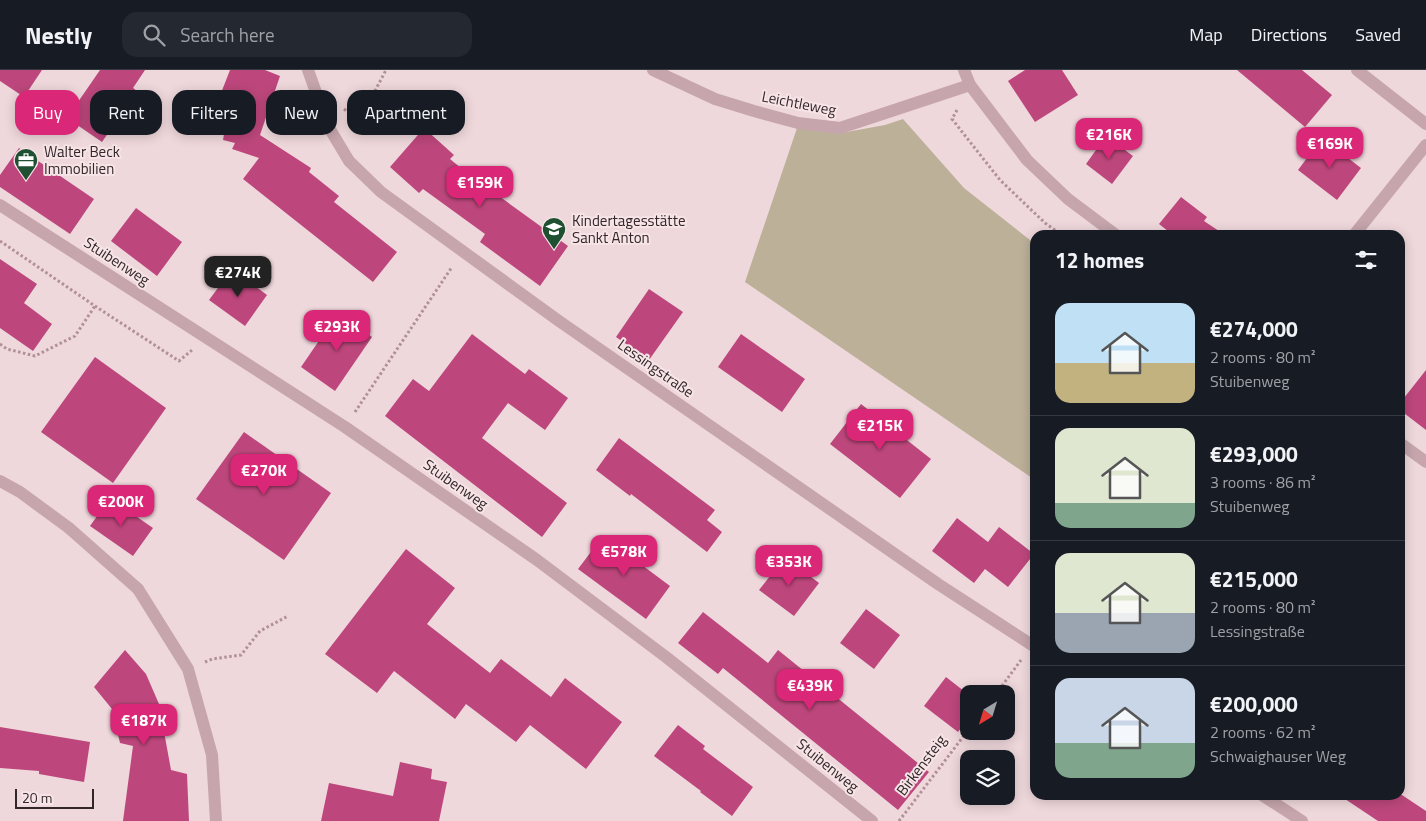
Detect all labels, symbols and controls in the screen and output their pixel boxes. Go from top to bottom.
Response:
search box [122,12,472,57]
text: Nestly [25,17,92,53]
text: Search here [180,20,275,49]
icon: search [140,21,168,49]
text: Map [1189,21,1223,48]
text: Directions [1251,21,1327,48]
text: Saved [1355,21,1401,48]
street label: Leichtleweg [760,85,838,122]
chip: Buy [15,90,80,135]
chip: Rent [90,90,162,135]
chip: Filters [172,90,256,135]
chip: New [266,90,337,135]
chip: Apartment [347,90,465,135]
pin: €216K [1074,118,1144,160]
text: €216K [1086,122,1132,146]
pin: €169K [1295,126,1365,169]
text: €169K [1307,131,1353,155]
place label: Walter Beck Immobilien [44,140,120,180]
office icon: Walter Beck Immobilien [13,147,39,181]
pin: €159K [445,166,515,208]
text: €159K [457,170,503,194]
place label: Kindertagesstätte Sankt Anton [572,209,685,249]
school or university icon: Kindertagesstätte Sankt Anton [541,216,567,250]
street label: Stuibenweg [79,231,155,291]
text: 12 homes [1055,244,1144,276]
icon: filters [1352,246,1380,274]
pin: €274K [203,256,273,298]
text: €274K [215,260,261,284]
pin: €293K [302,310,372,352]
text: €274,000 [1210,313,1298,345]
text: €293K [314,314,360,338]
icon: home [1095,323,1155,383]
street label: Lessingstraße [613,333,699,403]
text: 2 rooms · 80 m² [1210,345,1315,369]
text: Stuibenweg [1210,369,1290,393]
pin: €215K [845,408,915,451]
text: €215K [857,413,903,437]
text: €293,000 [1210,438,1298,470]
icon: home [1095,448,1155,508]
street label: Stuibenweg [419,453,493,515]
pin: €270K [229,454,299,496]
text: €270K [241,458,287,482]
text: 3 rooms · 86 m² [1210,470,1315,494]
pin: €200K [86,484,156,527]
text: €200K [98,489,144,513]
text: Stuibenweg [1210,494,1290,518]
pin: €578K [589,534,659,577]
text: €578K [601,539,647,563]
pin: €353K [754,544,824,587]
text: €353K [766,549,812,573]
text: €215,000 [1210,563,1298,595]
icon: home [1095,573,1155,633]
text: 2 rooms · 80 m² [1210,595,1315,619]
text: Lessingstraße [1210,619,1305,643]
pin: €439K [775,668,845,711]
text: €439K [787,673,833,697]
north arrow [960,685,1015,740]
map controls [960,685,1015,805]
text: €200,000 [1210,688,1298,720]
icon: home [1095,698,1155,758]
pin: €187K [109,704,179,746]
text: €187K [121,708,167,732]
text: 2 rooms · 62 m² [1210,720,1315,744]
street label: Birkensteig [890,729,952,800]
street label: Stuibenweg [792,733,864,798]
text: Schwaighauser Weg [1210,744,1346,768]
button: layers [960,750,1015,805]
scale bar [15,786,94,809]
text: 20 m [22,787,52,808]

